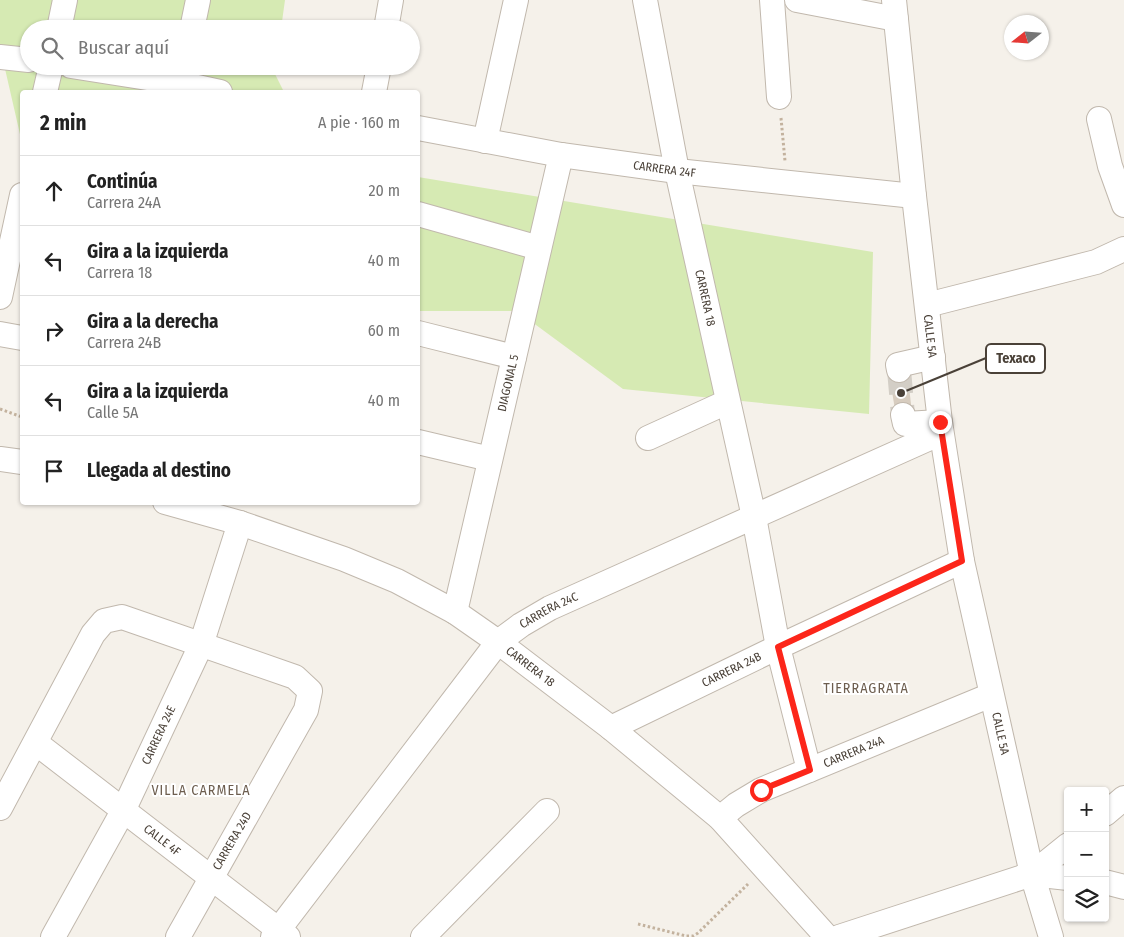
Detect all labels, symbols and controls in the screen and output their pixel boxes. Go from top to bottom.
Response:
north arrow [1004,15,1049,60]
search box [20,20,420,75]
icon: search [38,34,66,62]
text: Buscar aquí [78,36,169,59]
text: 2 min [40,110,87,136]
text: A pie · 160 m [318,113,400,132]
street label: CARRERA 24F [632,158,697,180]
text: Continúa [87,170,158,193]
icon: ahead [40,177,68,205]
text: 20 m [369,181,400,200]
text: Carrera 24A [87,193,161,212]
text: Gira a la izquierda [87,240,229,263]
icon: left [40,247,68,275]
text: 40 m [368,251,400,270]
text: Carrera 18 [87,263,152,282]
street label: CARRERA 18 [692,268,718,328]
text: Gira a la derecha [87,310,219,333]
street label: CALLE 5A [921,314,940,359]
icon: right [40,317,68,345]
text: 60 m [368,321,400,340]
text: Carrera 24B [87,333,161,352]
callout: Texaco [986,344,1045,373]
text: Texaco [996,350,1036,367]
street label: DIAGONAL 5 [495,353,522,413]
text: Gira a la izquierda [87,380,229,403]
icon: left [40,387,68,415]
text: 40 m [368,391,400,410]
text: Calle 5A [87,403,138,422]
route end [929,411,952,434]
icon: arrive [40,457,68,485]
text: Llegada al destino [87,459,231,482]
street label: CARRERA 24C [517,589,580,631]
street label: CARRERA 18 [503,644,557,690]
street label: CARRERA 24B [700,649,764,690]
district label: TIERRAGRATA [823,680,909,697]
street label: CARRERA 24E [139,703,179,767]
street label: CALLE 5A [989,711,1012,757]
street label: CARRERA 24A [821,733,887,770]
route start [750,779,773,802]
district label: VILLA CARMELA [151,782,251,799]
map controls [1064,787,1109,922]
button: + [1064,787,1109,832]
street label: CARRERA 24D [210,809,254,872]
street label: CALLE 4F [141,821,184,859]
button: − [1064,832,1109,877]
button: layers [1064,877,1109,922]

